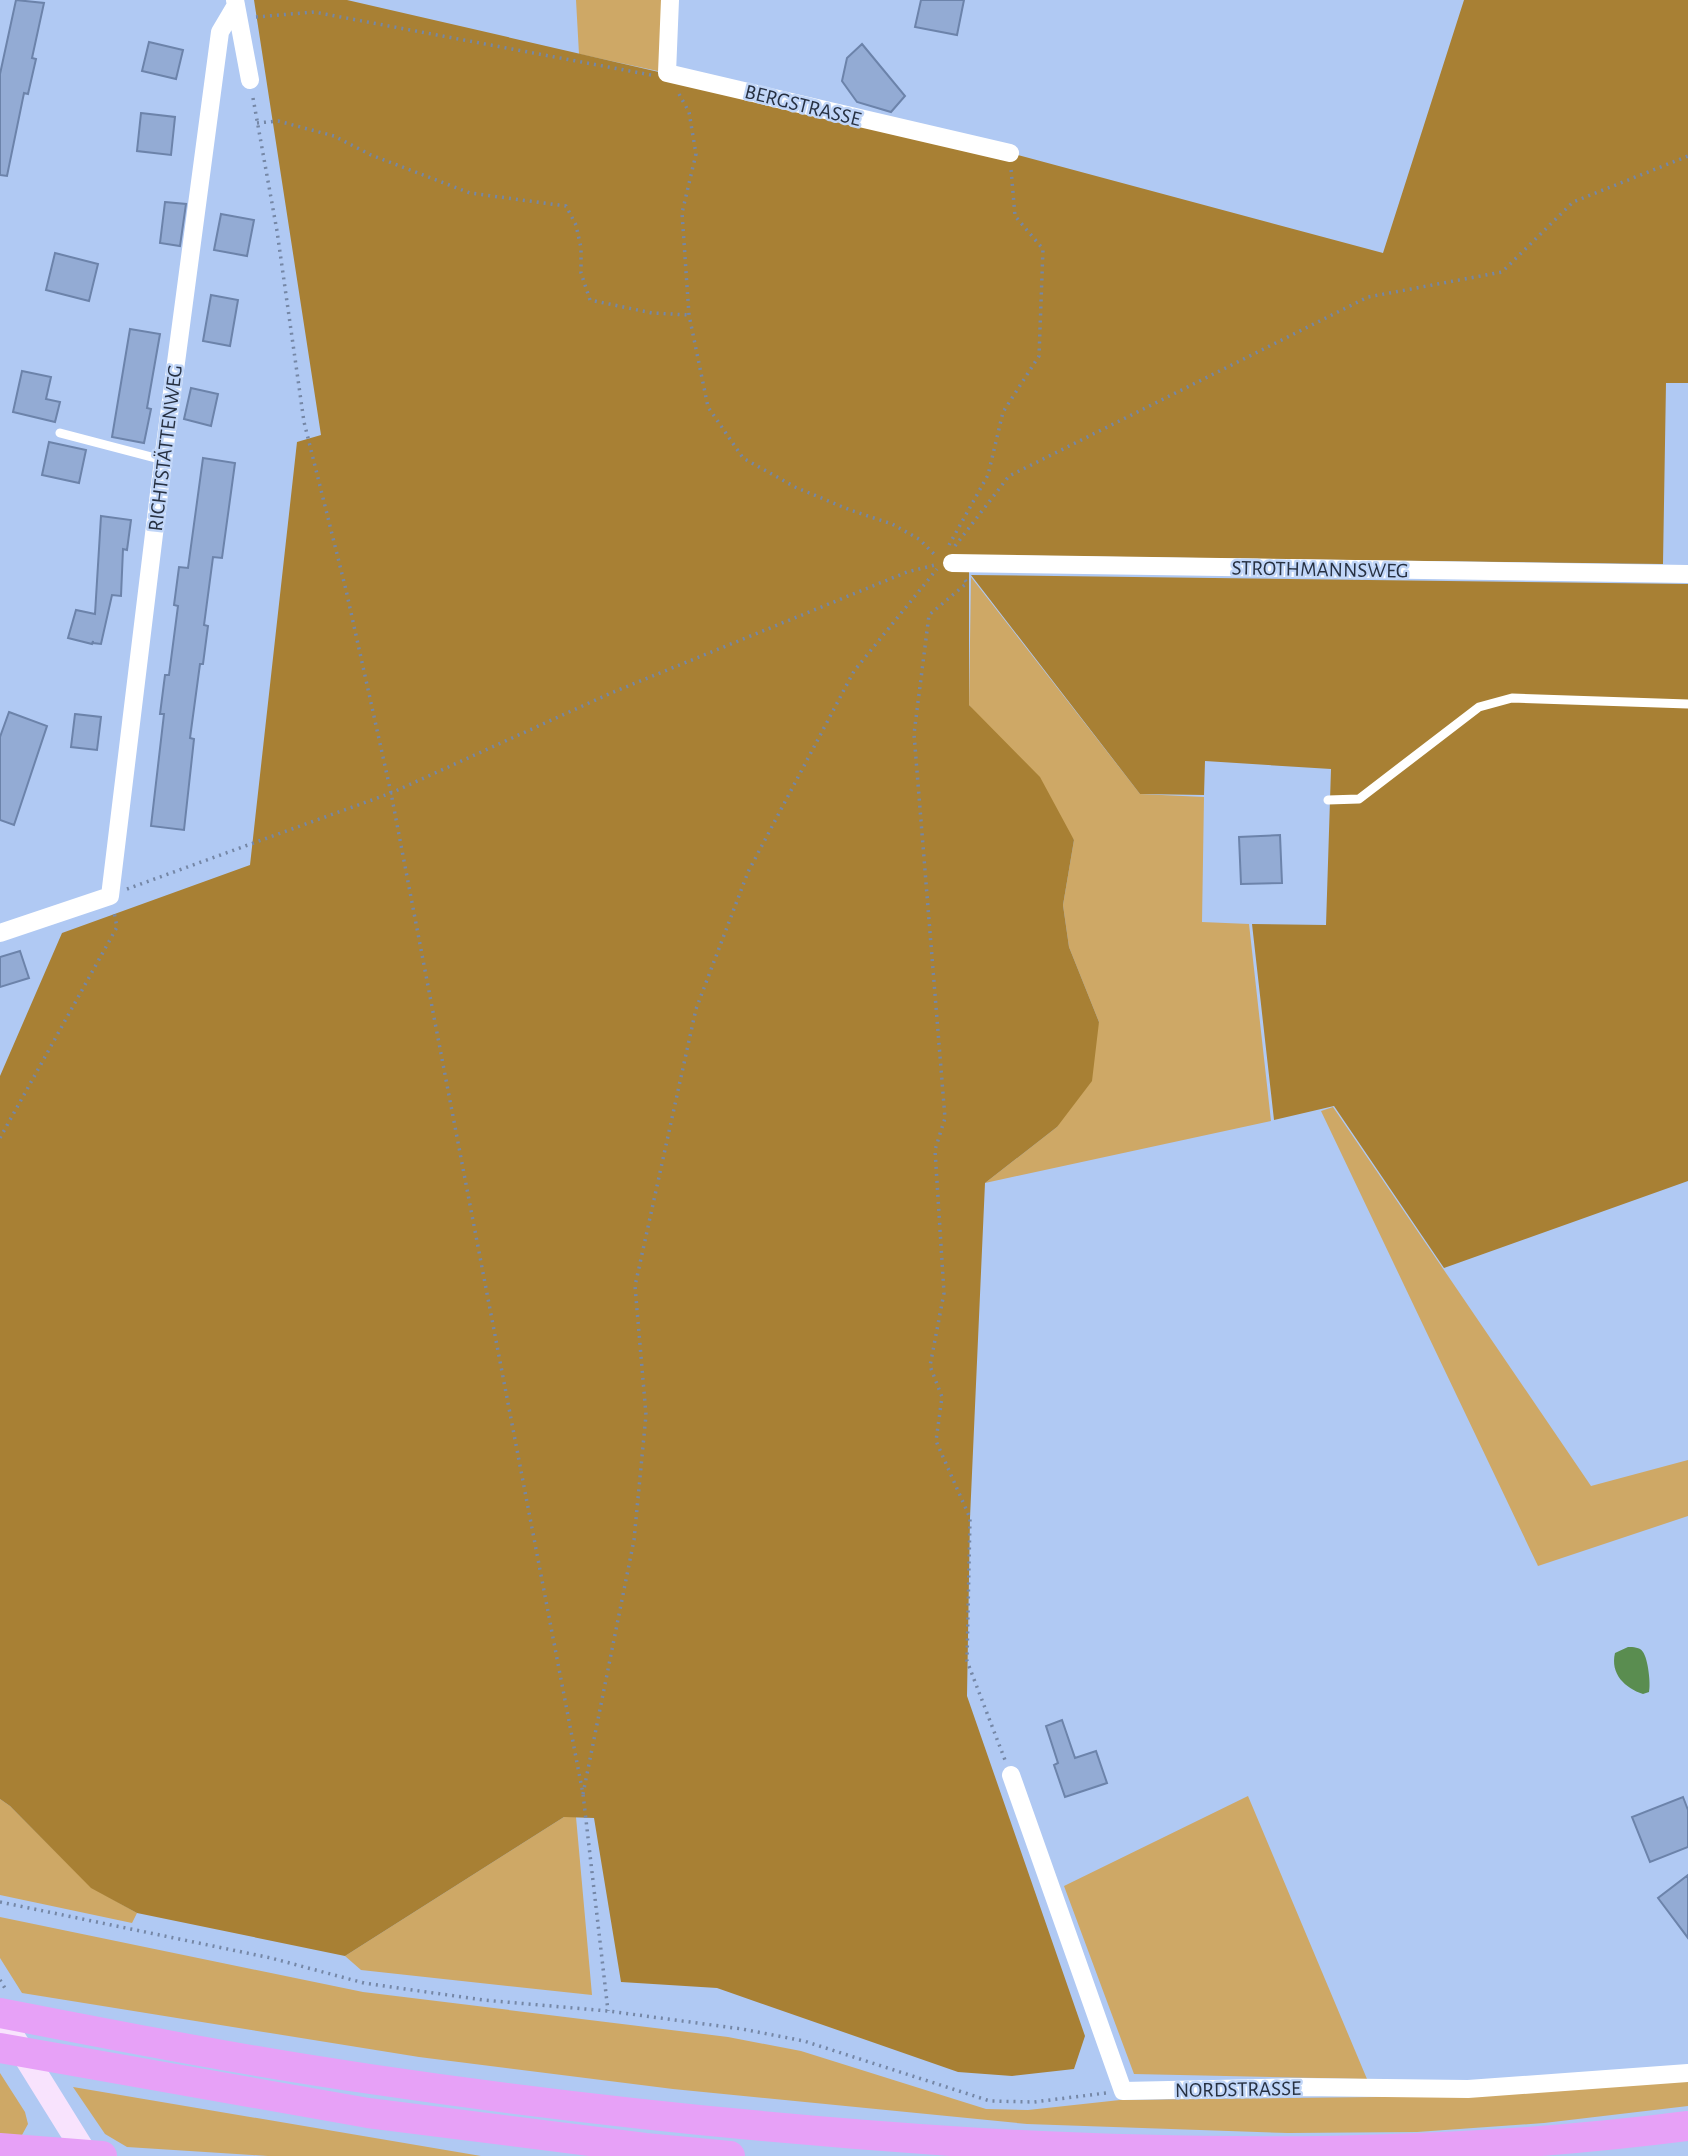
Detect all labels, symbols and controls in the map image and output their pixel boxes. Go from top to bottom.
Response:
street label: BERGSTRASSE [743,81,863,130]
street label: RICHTSTÄTTENWEG [144,364,186,532]
street label: STROTHMANNSWEG [1231,557,1409,582]
street label: NORDSTRASSE [1175,2078,1301,2101]

